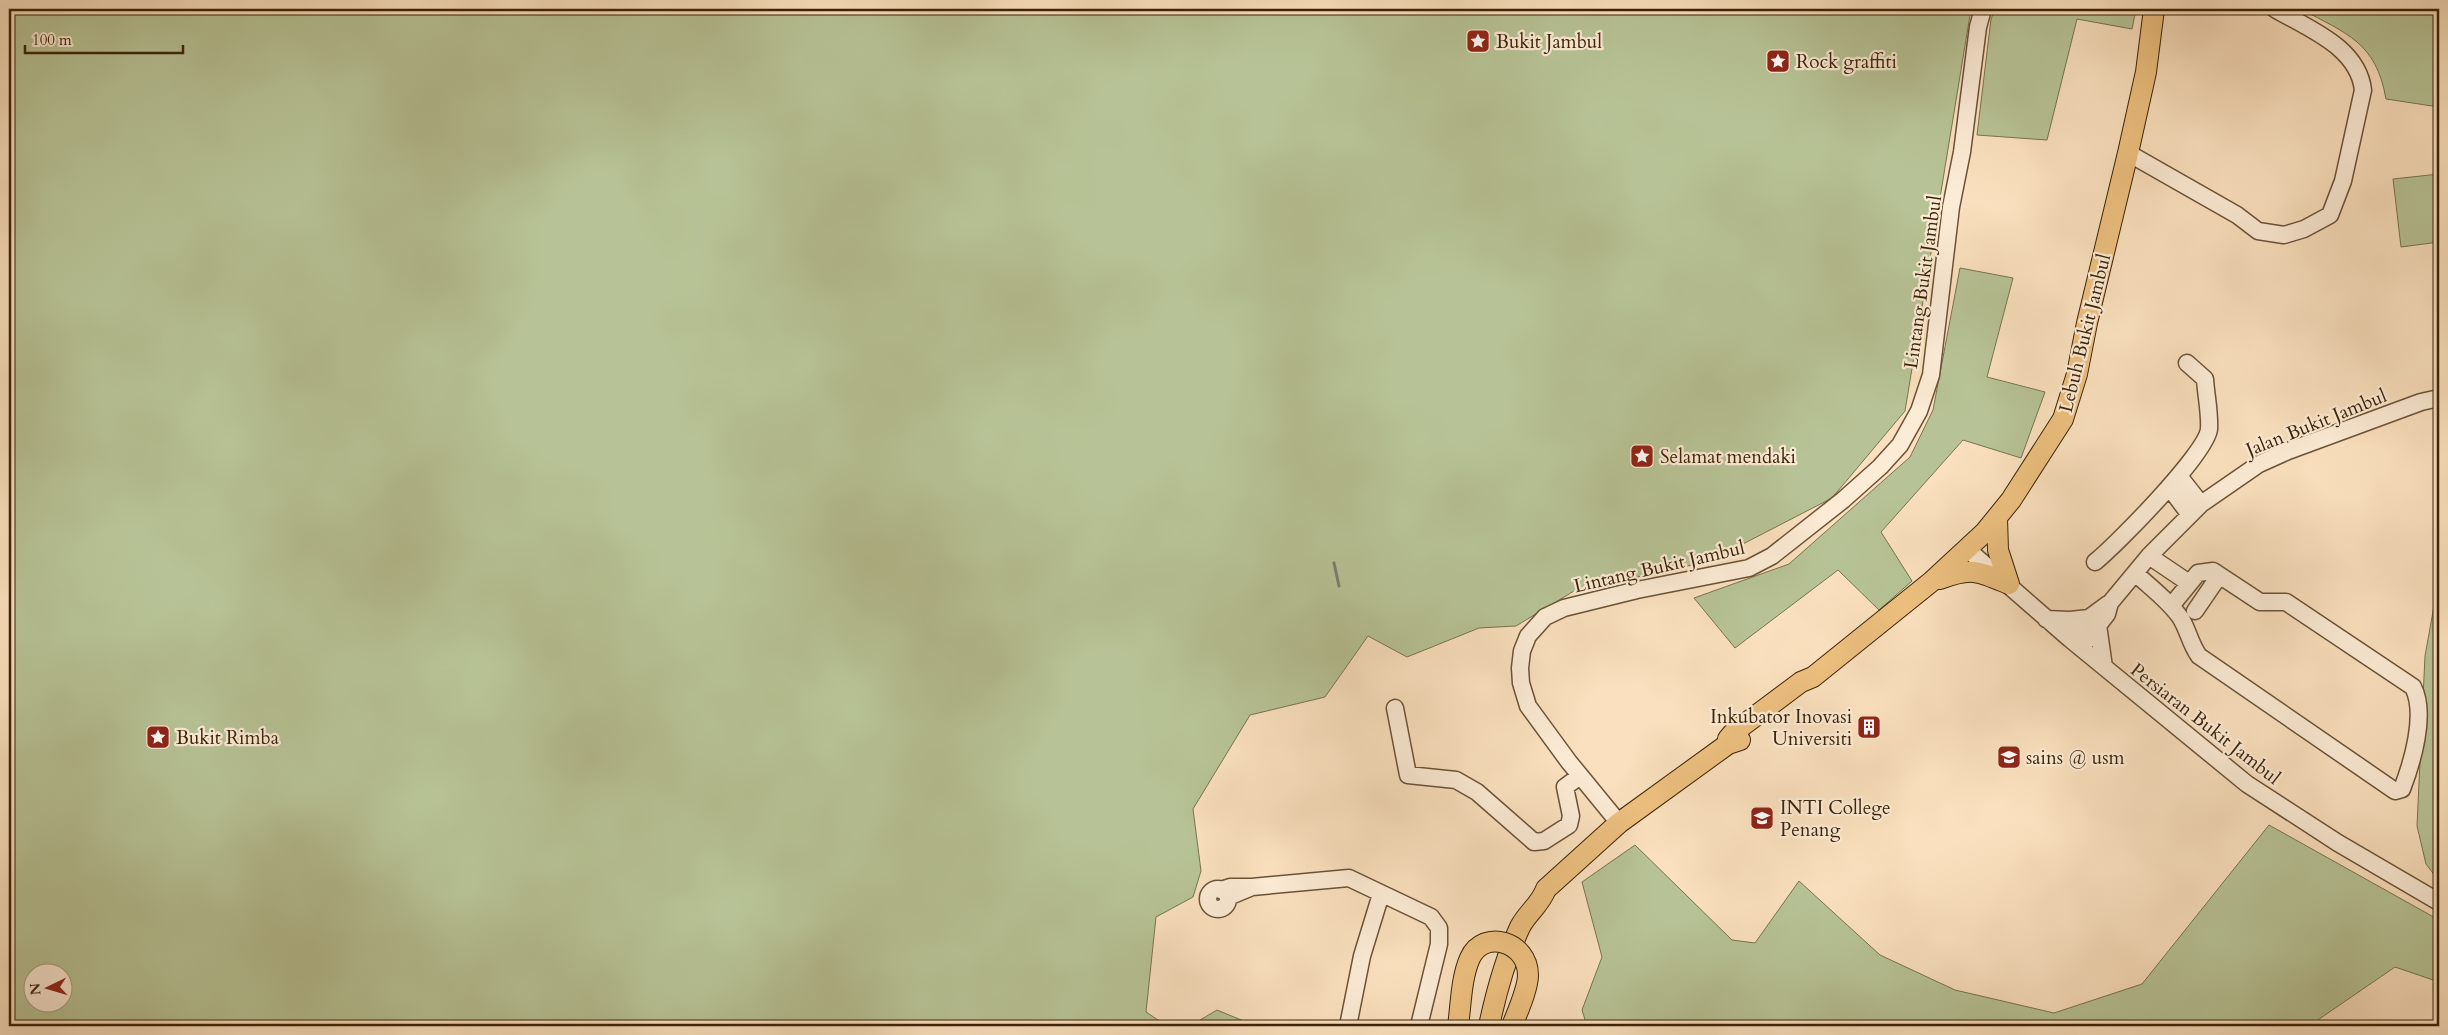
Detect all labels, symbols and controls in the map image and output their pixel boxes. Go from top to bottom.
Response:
scale bar [25,22,182,54]
place icon: Bukit Jambul [1465,28,1491,54]
place label: Bukit Jambul [1496,29,1602,55]
text: 100 m [32,30,72,50]
place icon: Rock graffiti [1765,48,1791,74]
place label: Rock graffiti [1796,49,1897,75]
street label: Lintang Bukit Jambul [1898,194,1948,370]
street label: Lebuh Bukit Jambul [2053,251,2117,415]
street label: Jalan Bukit Jambul [2239,383,2391,464]
place icon: Selamat mendaki [1629,443,1655,469]
place label: Selamat mendaki [1660,444,1796,470]
street label: Lintang Bukit Jambul [1571,535,1747,599]
street label: Persiaran Bukit Jambul [2125,657,2286,791]
place label: Inkubator Inovasi Universiti [1710,704,1852,752]
building icon: Inkubator Inovasi Universiti [1856,714,1882,740]
place icon: Bukit Rimba [145,724,171,750]
place label: Bukit Rimba [176,725,279,751]
school or university icon: sains @ usm [1996,744,2022,770]
place label: sains @ usm [2026,745,2126,771]
place label: INTI College Penang [1780,795,1891,843]
school or university icon: INTI College Penang [1749,805,1775,831]
north arrow [22,962,72,1012]
text: N [26,982,46,996]

